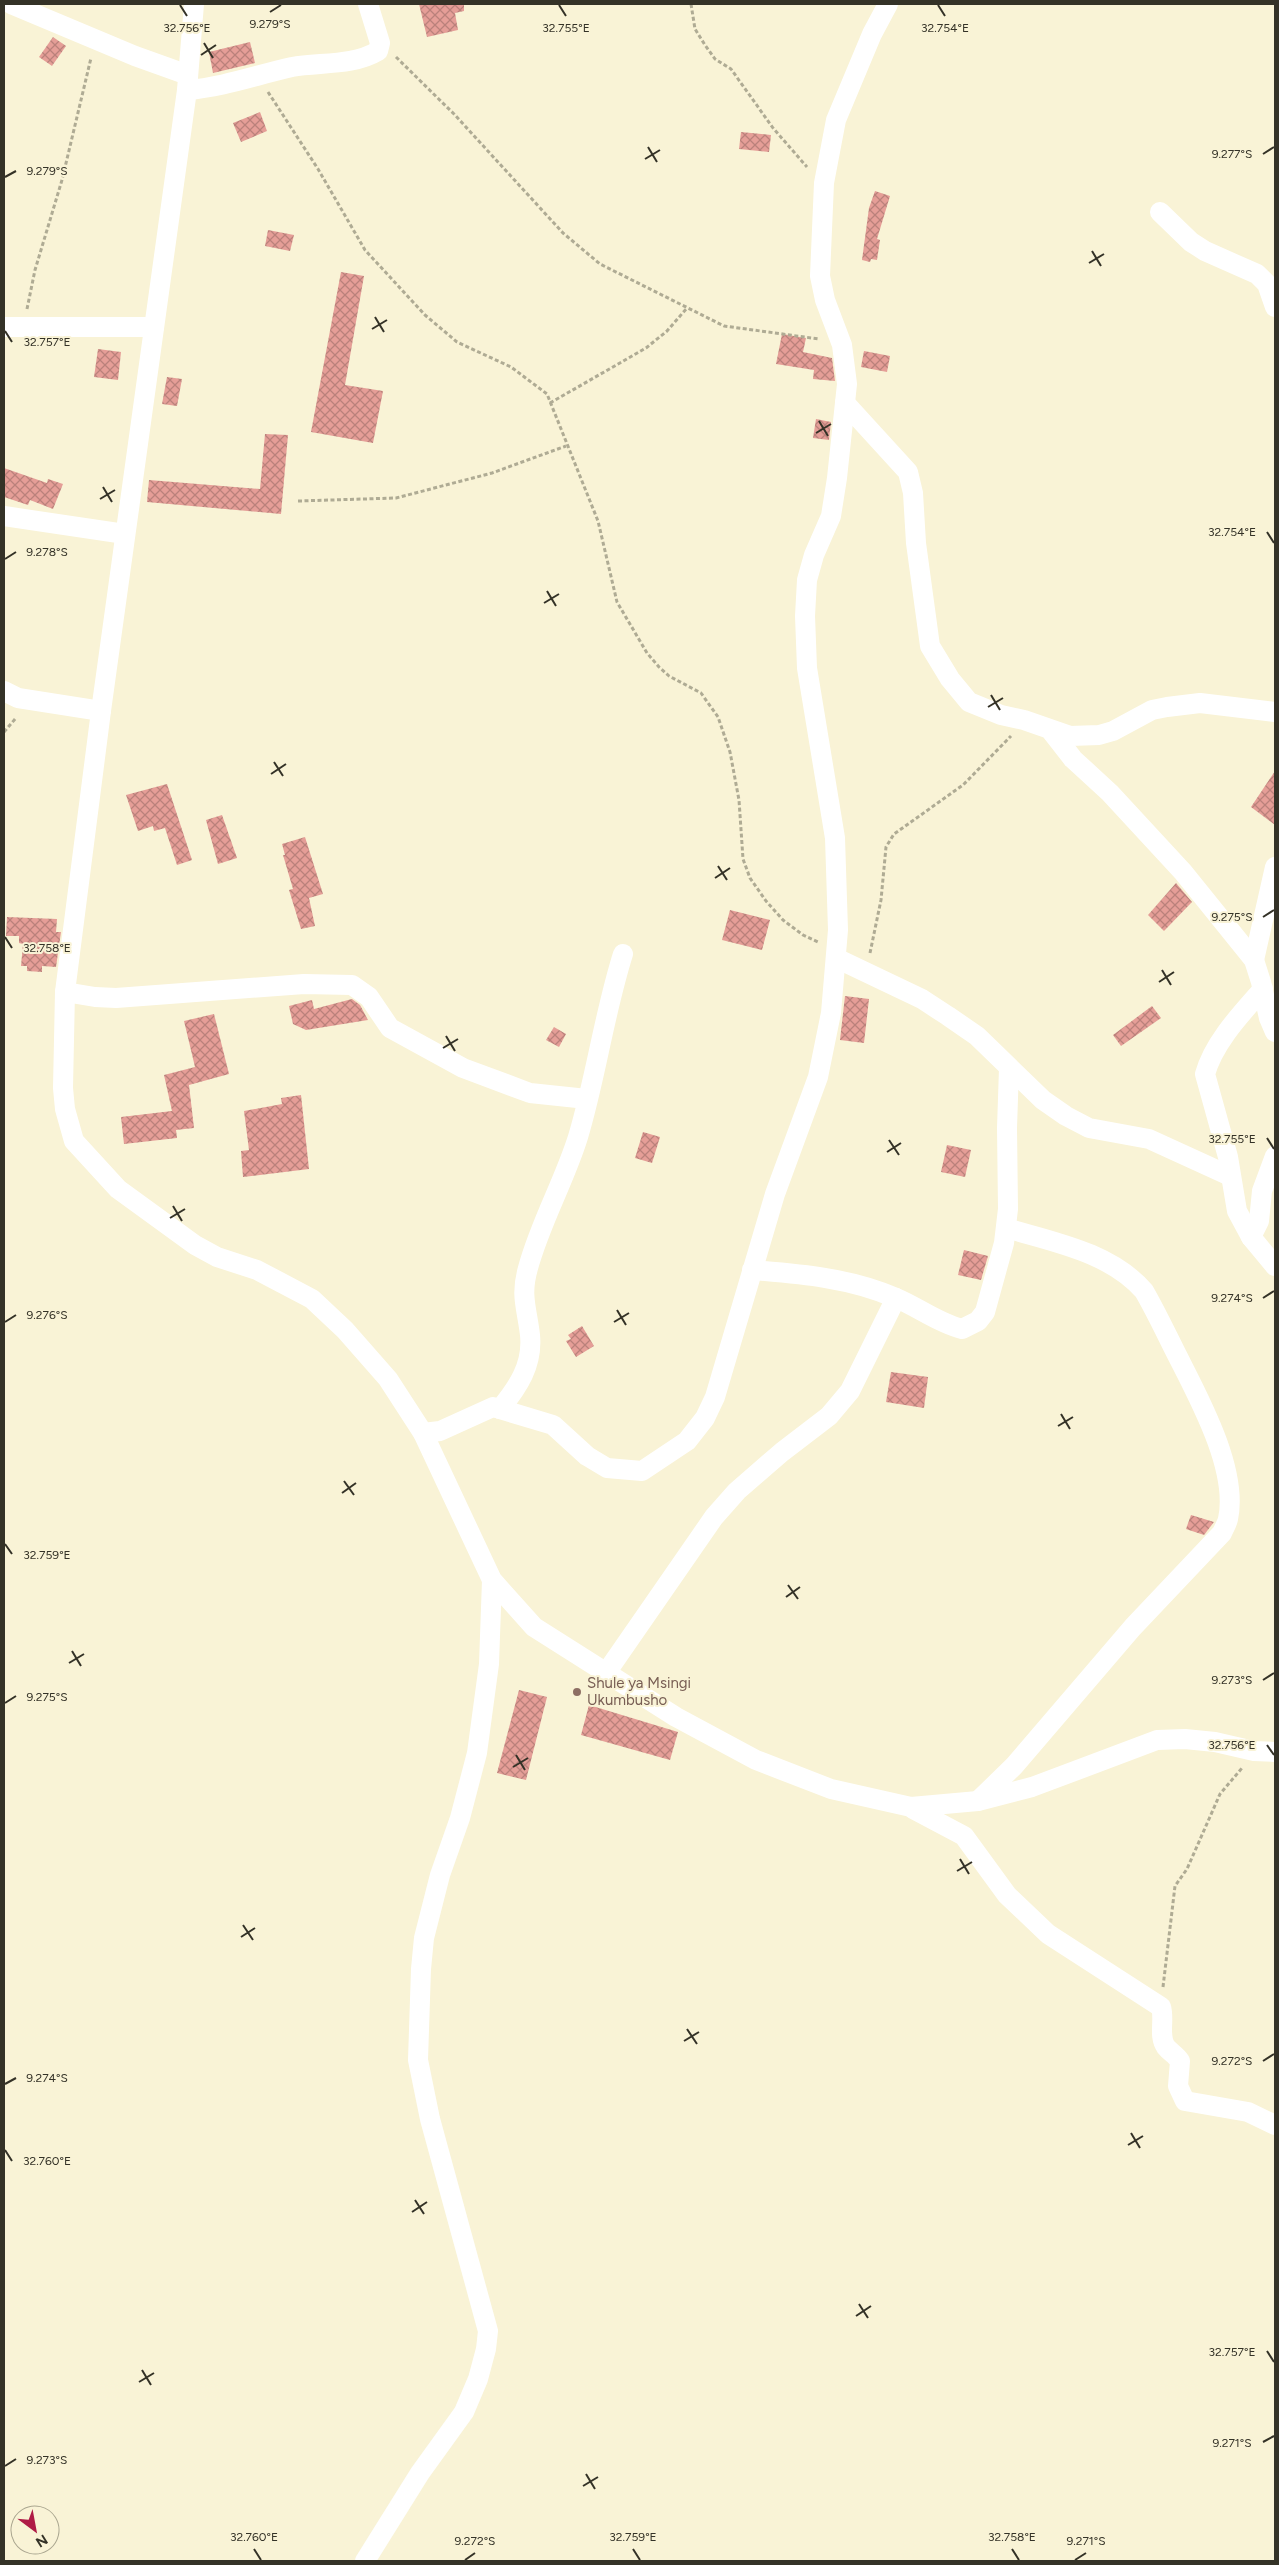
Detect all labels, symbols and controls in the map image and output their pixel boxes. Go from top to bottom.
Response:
text: 9.279°S [249,17,291,31]
text: 32.756°E [163,21,211,35]
text: 32.755°E [542,21,590,35]
text: 32.754°E [921,21,969,35]
text: 9.277°S [1212,147,1252,161]
text: 9.279°S [26,164,68,178]
text: 32.757°E [23,335,71,349]
text: 32.754°E [1208,525,1256,539]
text: 9.278°S [26,545,68,559]
text: 9.275°S [1211,910,1253,924]
text: 32.758°E [23,941,71,955]
text: 32.755°E [1208,1132,1256,1146]
text: 9.274°S [1211,1291,1253,1305]
text: 9.276°S [26,1308,68,1322]
text: 32.759°E [23,1548,71,1562]
text: 9.273°S [1212,1673,1252,1687]
place label: Shule ya Msingi Ukumbusho [587,1674,691,1709]
marker: Shule ya Msingi Ukumbusho [571,1686,583,1698]
text: 9.275°S [26,1690,68,1704]
text: 32.756°E [1208,1738,1256,1752]
text: 9.272°S [1212,2054,1252,2068]
text: 9.274°S [26,2071,68,2085]
text: 32.760°E [23,2154,71,2168]
text: 32.757°E [1208,2345,1256,2359]
text: 9.271°S [1212,2436,1252,2450]
text: 9.273°S [27,2453,67,2467]
north arrow [10,2505,60,2555]
text: 32.760°E [230,2530,278,2544]
text: 32.759°E [609,2530,657,2544]
text: 32.758°E [988,2530,1036,2544]
text: N [33,2531,51,2551]
text: 9.272°S [455,2534,495,2548]
text: 9.271°S [1066,2534,1106,2548]

